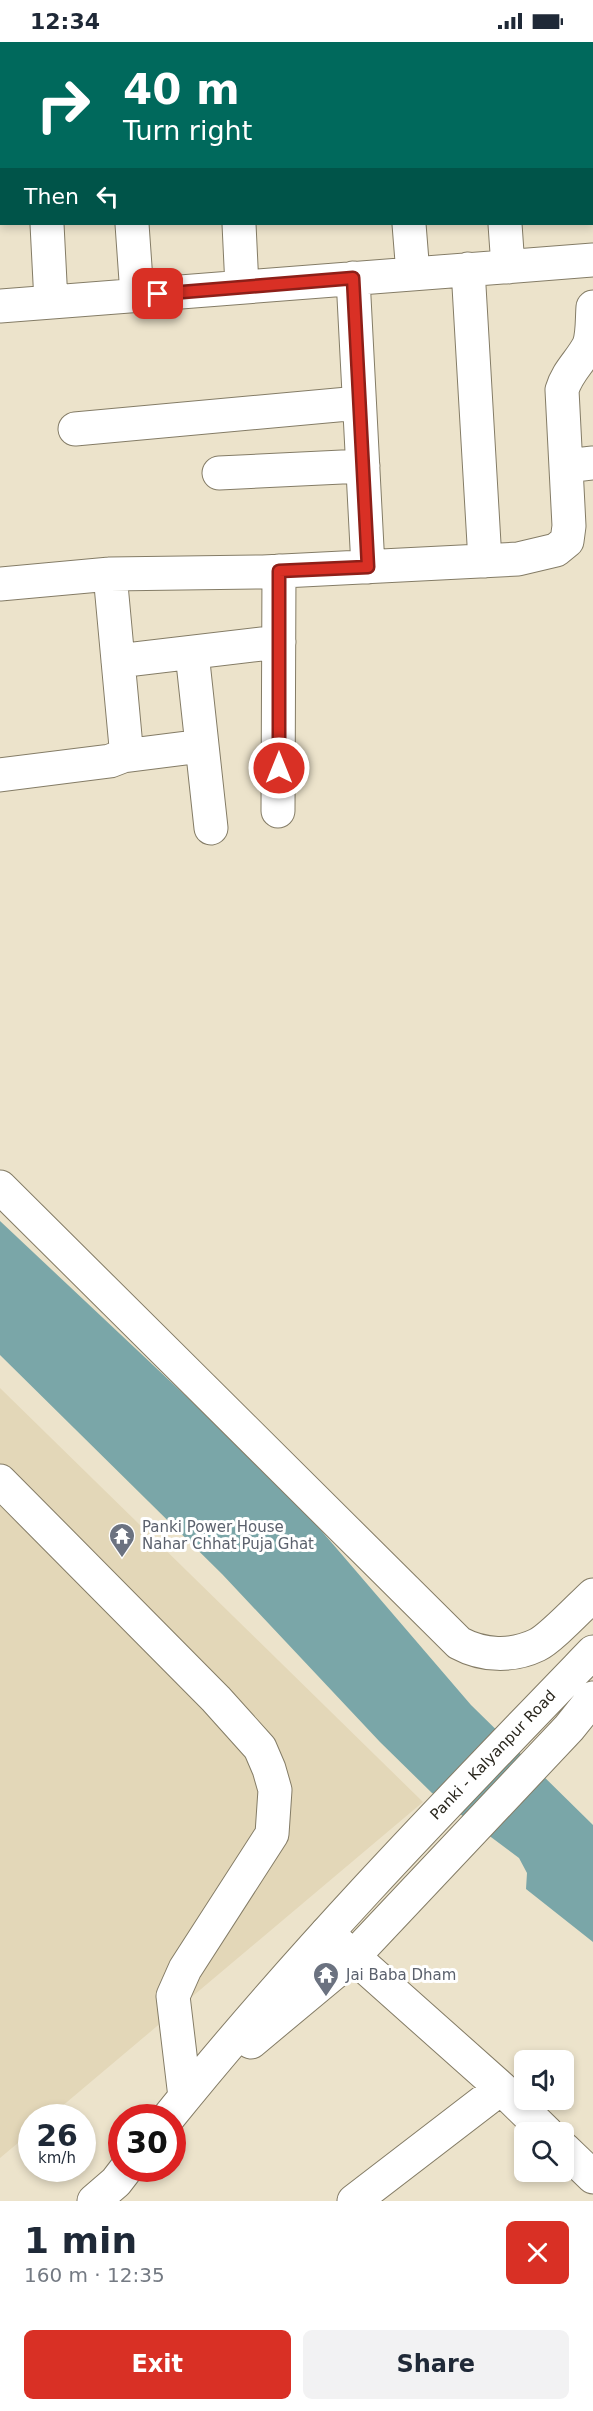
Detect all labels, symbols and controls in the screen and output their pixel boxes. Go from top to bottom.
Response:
text: 12:34 [30,9,100,34]
text: 40 m [123,65,240,114]
icon: right [24,66,102,144]
text: Turn right [123,115,252,146]
icon: left [91,180,124,213]
text: Then [24,184,79,209]
pin [132,268,183,319]
icon: arrive [141,277,174,310]
position arrow [247,736,311,800]
place label: Panki Power House Nahar Chhat Puja Ghat [142,1518,314,1553]
temple icon: Panki Power House Nahar Chhat Puja Ghat [107,1521,137,1559]
street label: Panki - Kalyanpur Road [426,1687,560,1823]
temple icon: Jai Baba Dham [311,1960,341,1998]
place label: Jai Baba Dham [345,1966,456,1984]
map controls [514,2050,574,2182]
button: sound [514,2050,574,2110]
speed limit sign: 30 [108,2104,186,2182]
text: 26 [36,2118,78,2153]
button: search [514,2122,574,2182]
text: km/h [38,2149,76,2167]
text: 1 min [24,2220,137,2261]
button: close [506,2221,569,2284]
text: 160 m · 12:35 [24,2263,165,2287]
button: Exit [24,2330,291,2399]
button: Share [303,2330,569,2399]

